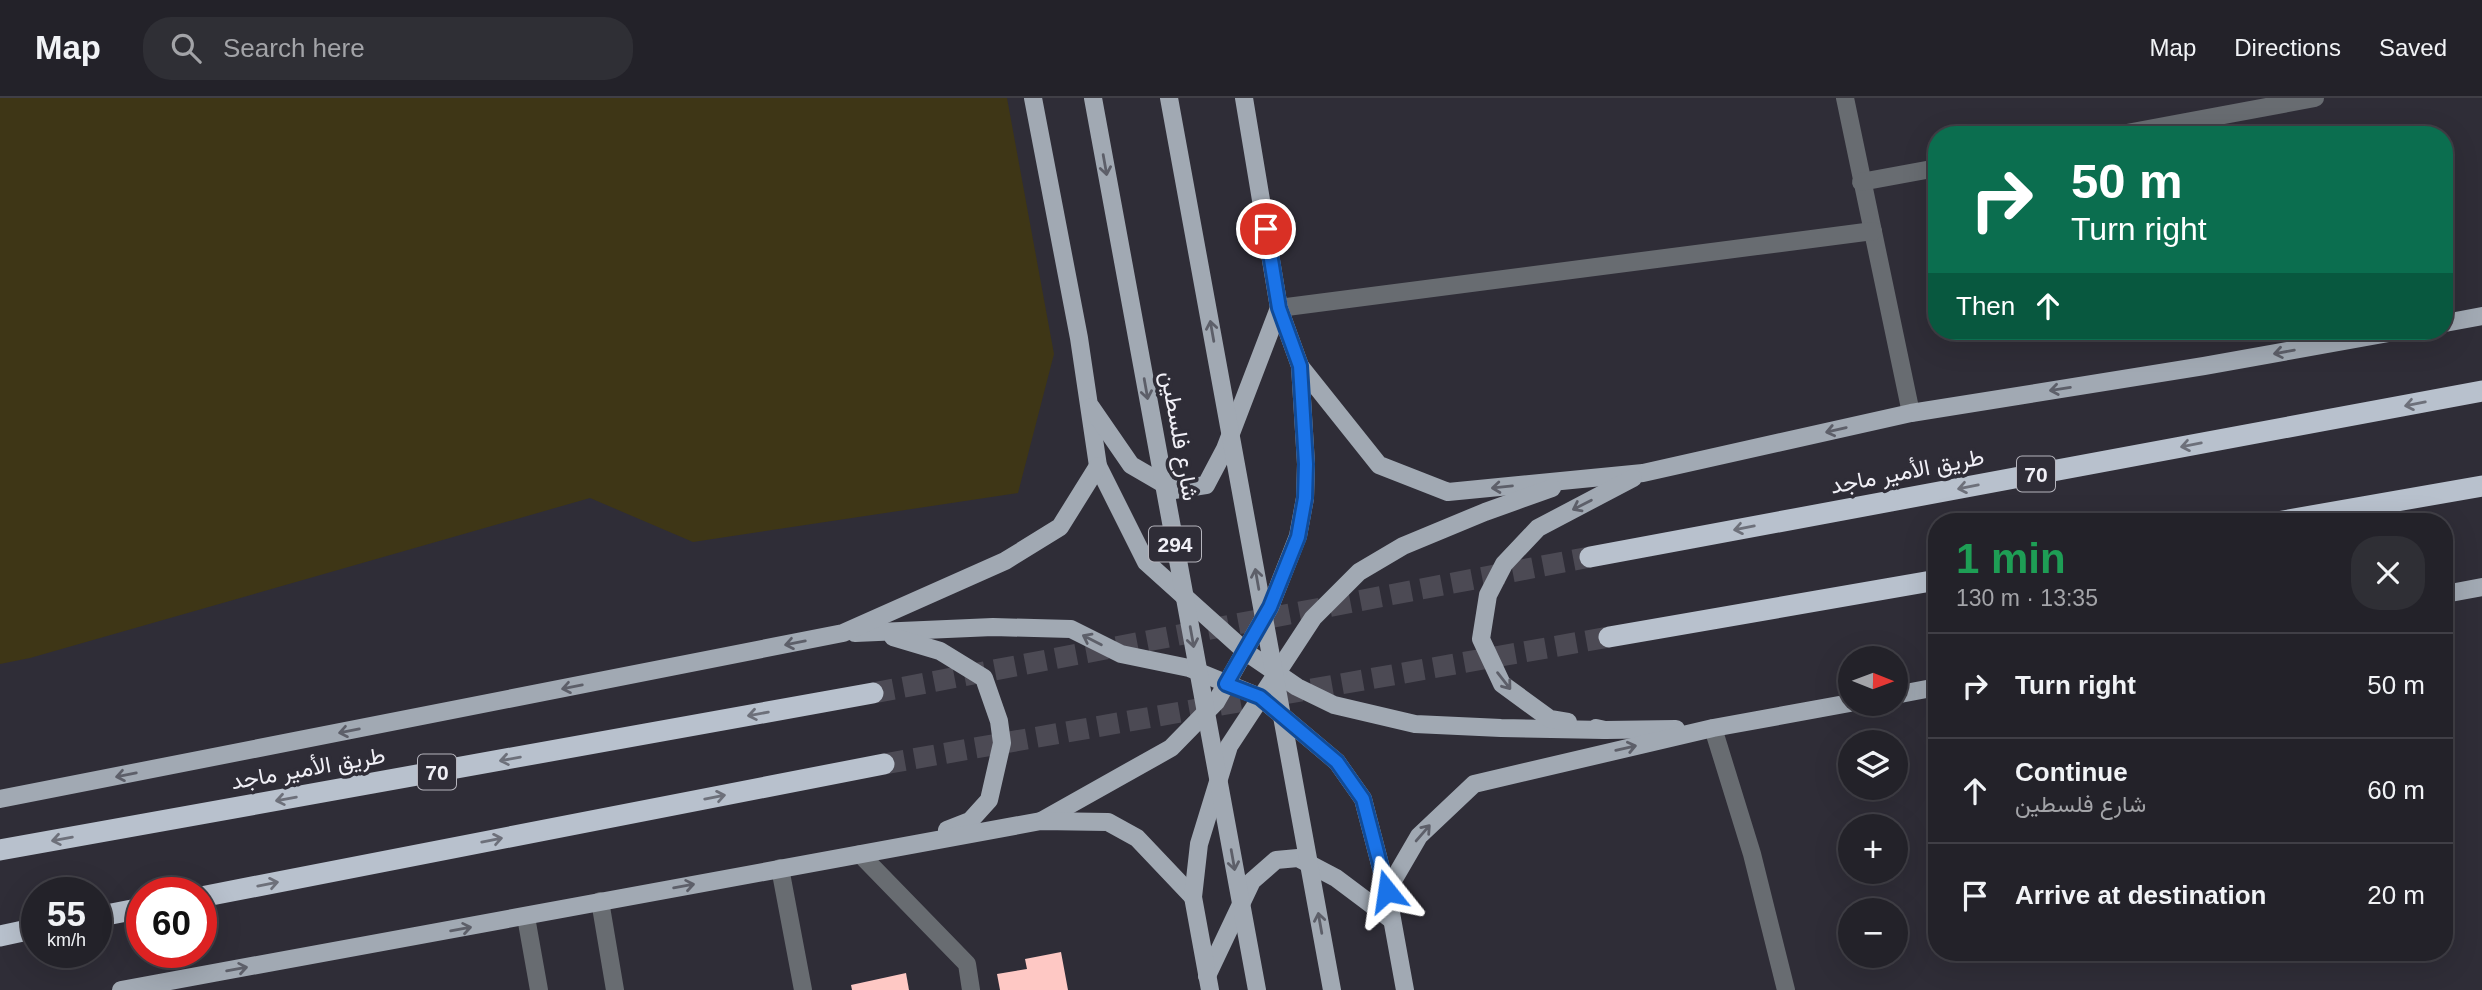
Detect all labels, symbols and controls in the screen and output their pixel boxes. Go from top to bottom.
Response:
search box [143,17,633,80]
text: Map [35,29,101,66]
icon: search [167,29,205,67]
text: Search here [223,33,365,63]
text: Map [2150,34,2196,61]
text: Directions [2234,34,2341,61]
text: Saved [2379,34,2447,61]
one-way arrow [1099,153,1112,176]
icon: right [1956,154,2047,245]
text: 50 m [2071,154,2183,208]
pin [1236,199,1296,259]
icon: arrive [1247,210,1285,248]
text: Turn right [2071,211,2207,247]
icon: ahead [2029,287,2067,325]
text: Then [1956,291,2015,321]
one-way arrow [1205,320,1218,343]
one-way arrow [2273,345,2296,359]
street label: شارع فلسطين [1153,369,1204,503]
one-way arrow [1140,377,1153,400]
one-way arrow [2049,383,2072,396]
one-way arrow [2404,398,2427,411]
one-way arrow [1825,424,1848,437]
one-way arrow [2180,439,2203,453]
street label: طريق الأمير ماجد [1828,443,1987,501]
road number: 70 [2017,456,2055,492]
one-way arrow [1491,480,1513,493]
one-way arrow [1957,481,1979,494]
one-way arrow [1572,499,1593,512]
one-way arrow [1733,522,1756,536]
road number: 294 [1149,526,1201,562]
text: 1 min [1956,535,2066,582]
button: close [2351,536,2425,610]
one-way arrow [1250,568,1263,591]
text: 130 m · 13:35 [1956,585,2098,611]
one-way arrow [1186,625,1199,648]
one-way arrow [1082,633,1103,647]
one-way arrow [784,636,807,650]
north arrow [1838,646,1908,716]
map controls [1838,646,1908,968]
icon: right [1956,667,1994,705]
text: Turn right [2015,670,2136,700]
text: 50 m [2367,670,2425,700]
one-way arrow [1496,672,1511,690]
one-way arrow [561,681,584,694]
one-way arrow [747,708,770,721]
one-way arrow [338,725,361,738]
button: layers [1838,730,1908,800]
one-way arrow [1614,741,1637,754]
street label: طريق الأمير ماجد [229,742,387,796]
one-way arrow [499,752,522,766]
road number: 70 [418,754,456,790]
text: Continue [2015,757,2128,787]
one-way arrow [115,768,138,782]
icon: ahead [1956,772,1994,810]
text: 60 m [2367,775,2425,805]
one-way arrow [703,790,726,803]
text: شارع فلسطين [2015,791,2146,817]
one-way arrow [275,793,298,806]
button: + [1838,814,1908,884]
one-way arrow [1415,825,1431,843]
one-way arrow [51,833,74,846]
one-way arrow [480,833,503,847]
one-way arrow [1227,848,1240,871]
position arrow [1350,854,1424,928]
one-way arrow [256,876,279,890]
speed limit sign: 60 [126,877,217,968]
icon: arrive [1956,877,1994,915]
one-way arrow [672,879,695,892]
text: Arrive at destination [2015,880,2266,910]
text: 20 m [2367,880,2425,910]
text: 55 [47,894,86,933]
button: − [1838,898,1908,968]
one-way arrow [1313,912,1326,935]
one-way arrow [449,922,471,935]
text: km/h [47,930,86,950]
one-way arrow [225,962,248,975]

